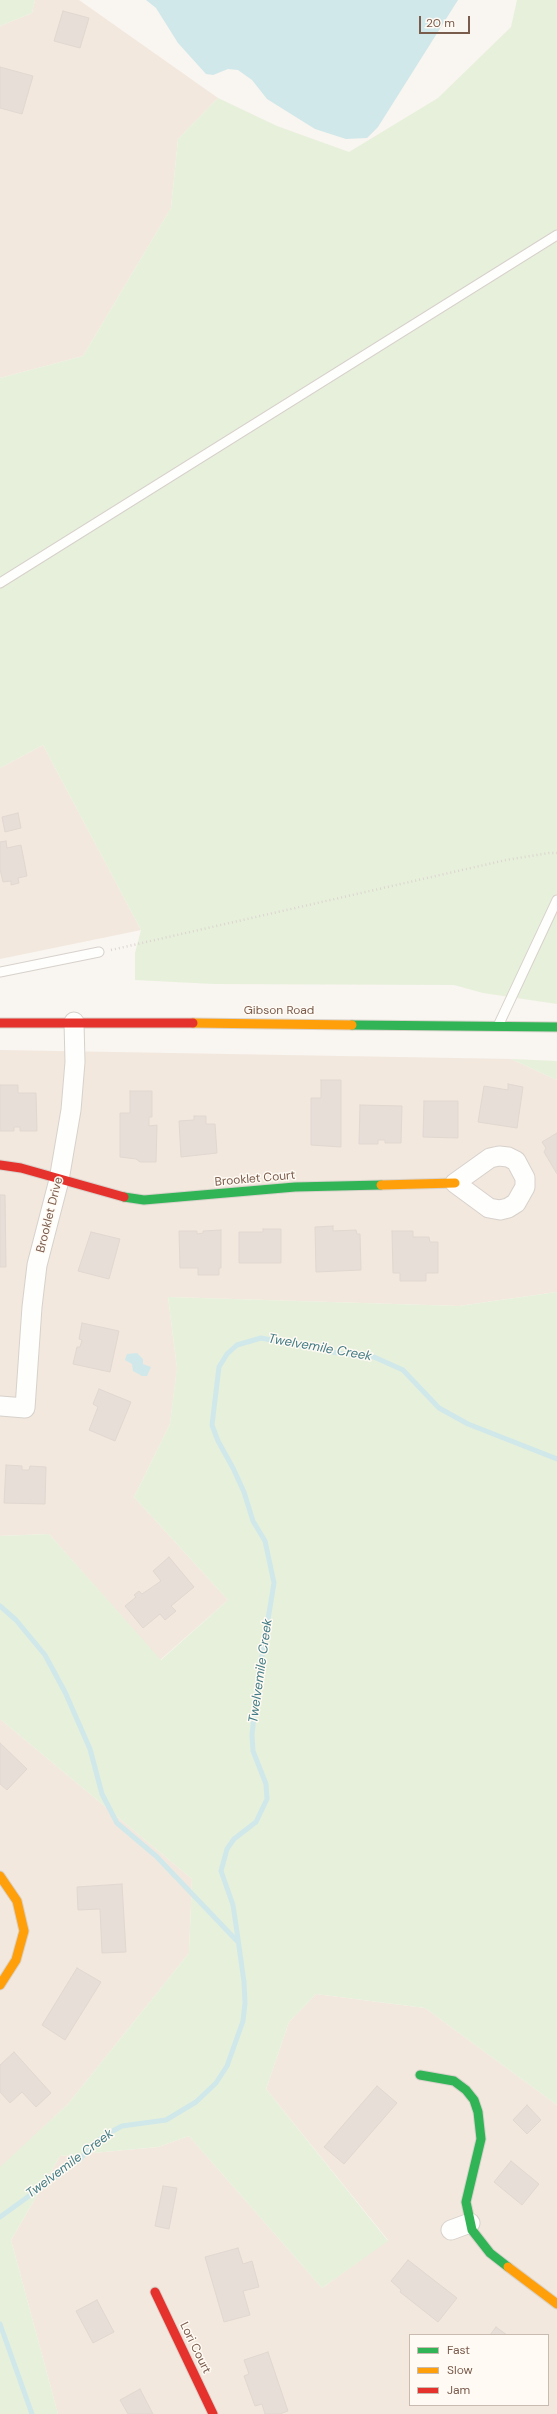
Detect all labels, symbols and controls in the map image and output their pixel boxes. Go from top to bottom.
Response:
scale bar [421,8,472,34]
text: 20 m [426,15,455,31]
street label: Gibson Road [244,1004,314,1018]
street label: Brooklet Court [214,1168,296,1190]
street label: Brooklet Drive [34,1176,66,1254]
water label: Twelvemile Creek [267,1331,373,1365]
water label: Twelvemile Creek [246,1618,276,1724]
water label: Twelvemile Creek [23,2126,117,2202]
street label: Lori Court [176,2320,214,2376]
legend [409,2334,549,2406]
text: Fast [447,2342,470,2358]
text: Slow [447,2362,473,2378]
text: Jam [447,2382,470,2398]

